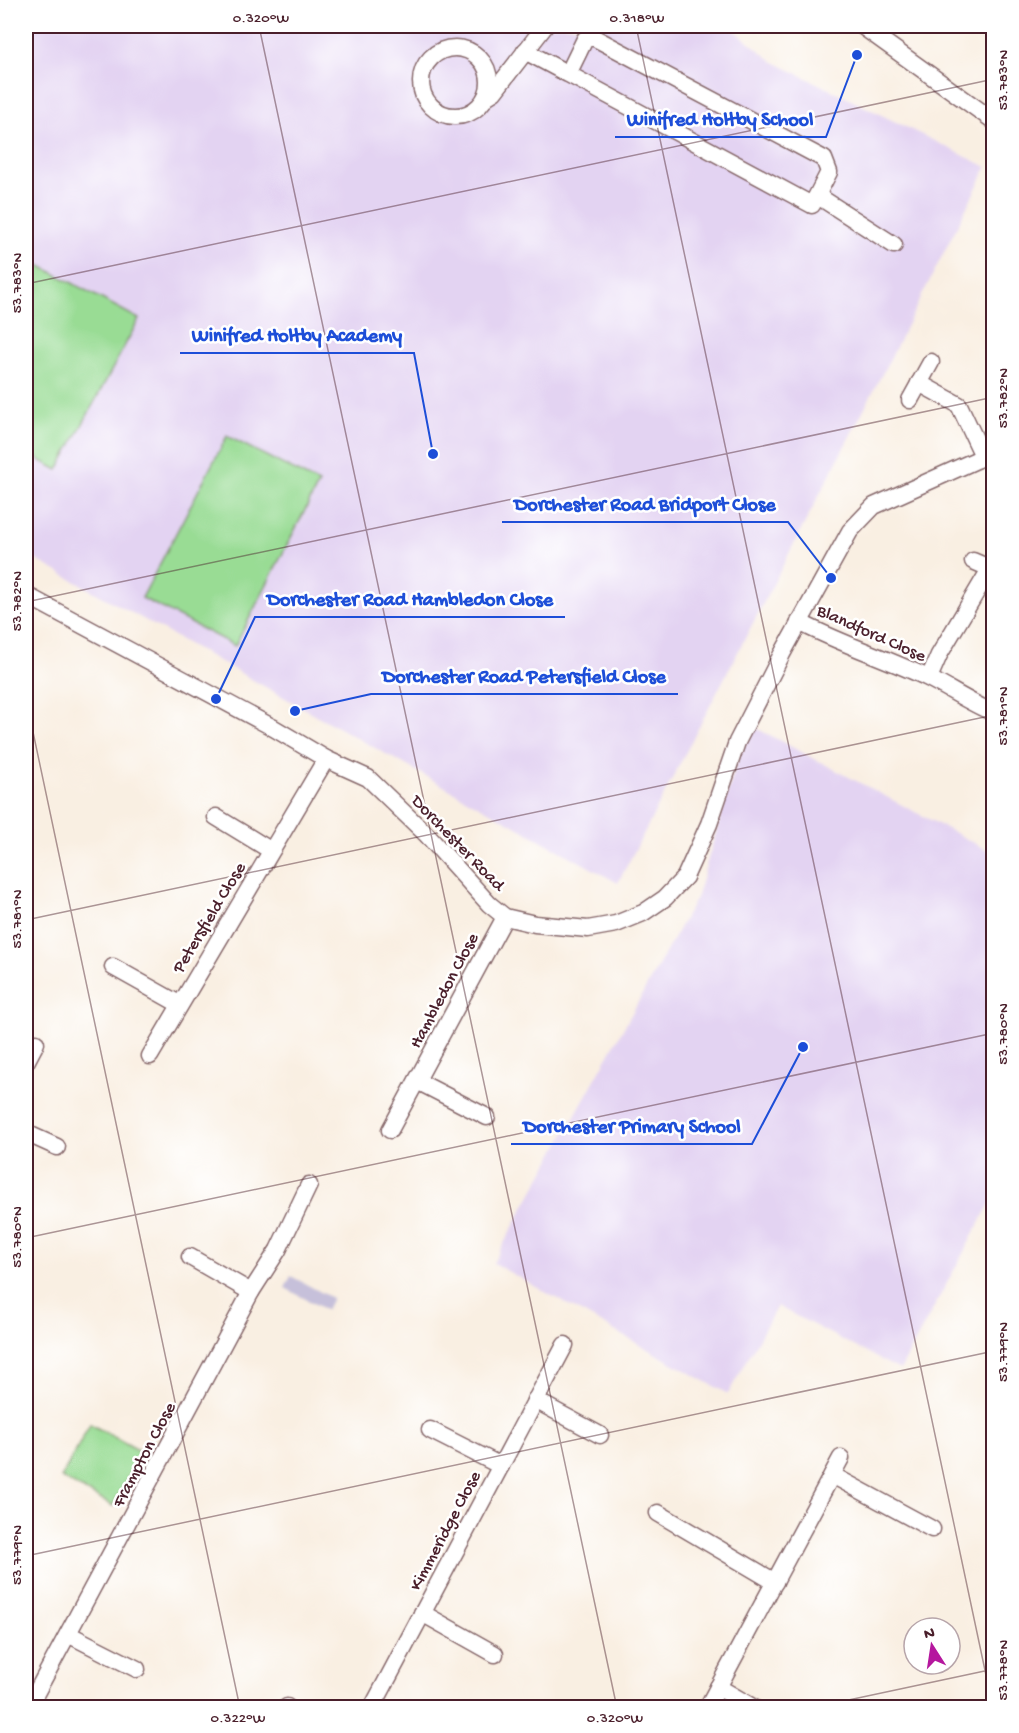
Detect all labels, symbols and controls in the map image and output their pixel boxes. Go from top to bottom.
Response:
text: 0.320°W [233,10,289,28]
text: 0.318°W [610,10,665,28]
text: 53.783°N [995,49,1013,110]
callout: Winifred Holtby School [615,99,826,137]
text: Winifred Holtby School [626,110,814,133]
text: 53.783°N [9,252,27,313]
callout: Winifred Holtby Academy [180,315,414,353]
text: Winifred Holtby Academy [191,326,402,349]
text: 53.782°N [995,368,1013,428]
callout: Dorchester Road Bridport Close [502,484,788,522]
text: Dorchester Road Bridport Close [512,495,776,518]
text: 53.782°N [9,571,27,631]
callout: Dorchester Road Hambledon Close [255,579,565,617]
text: Dorchester Road Hambledon Close [265,590,554,613]
street label: Blandford Close [812,600,929,668]
callout: Dorchester Road Petersfield Close [371,656,678,694]
text: Dorchester Road Petersfield Close [380,666,667,690]
text: 53.781°N [995,686,1013,746]
street label: Dorchester Road [405,790,509,897]
street label: Petersfield Close [168,859,252,978]
text: 53.781°N [9,889,27,949]
street label: Hambledon Close [406,929,485,1052]
text: 53.780°N [995,1003,1013,1065]
callout: Dorchester Primary School [511,1106,752,1144]
text: Dorchester Primary School [521,1117,741,1140]
text: 53.780°N [9,1206,27,1268]
text: 53.779°N [995,1322,1013,1382]
street label: Frampton Close [108,1399,182,1512]
street label: Kimmeridge Close [406,1467,487,1594]
text: 53.779°N [9,1525,27,1585]
north arrow [902,1616,962,1676]
text: N [923,1624,937,1645]
text: 53.778°N [995,1639,1013,1700]
text: 0.322°W [210,1710,266,1728]
text: 0.320°W [587,1710,643,1728]

